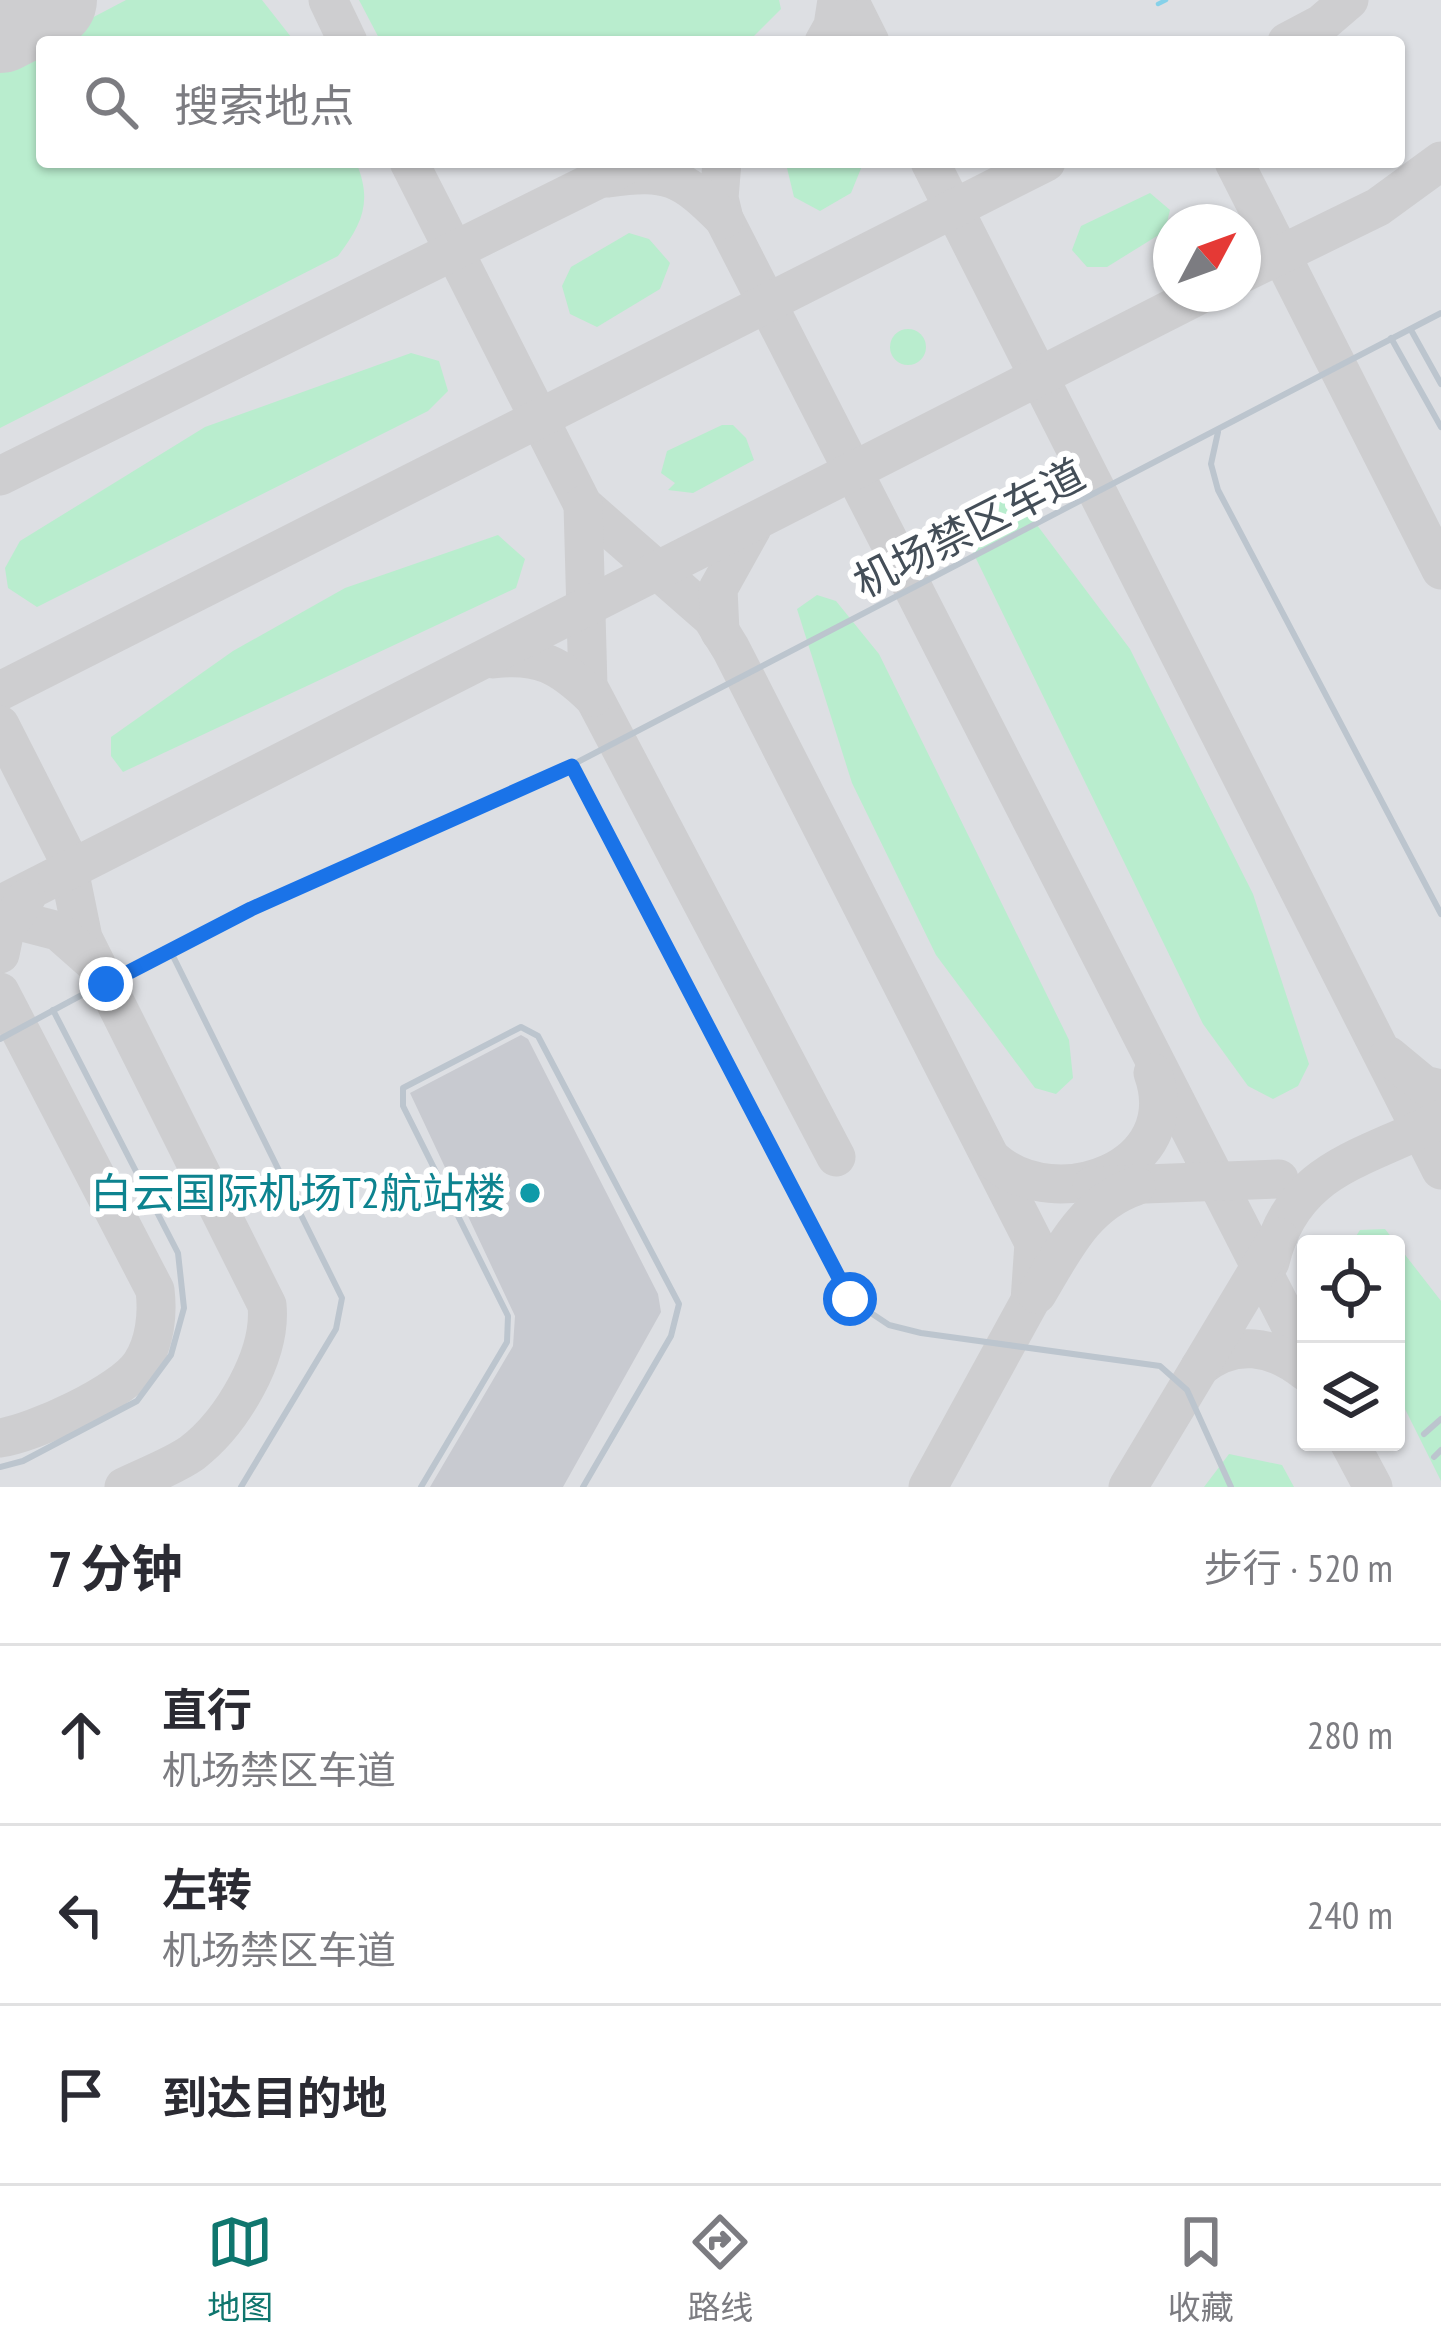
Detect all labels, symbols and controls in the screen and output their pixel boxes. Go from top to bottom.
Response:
search box [36,36,1405,168]
icon: search [78,69,144,135]
text: 搜索地点 [174,76,354,134]
north arrow [1153,204,1261,312]
street label: 机场禁区车道 [844,446,1094,609]
route end [79,957,133,1011]
place label: 白云国际机场T2航站楼 [90,1165,506,1220]
marker: 白云国际机场T2航站楼 [517,1180,543,1206]
map controls [1297,1235,1405,1451]
button: locate [1297,1235,1405,1343]
route start [823,1272,877,1326]
button: layers [1297,1343,1405,1451]
text: 7 分钟 [48,1535,183,1601]
text: 步行 · 520 m [1204,1542,1393,1593]
text: 直行 [162,1680,252,1738]
icon: ahead [48,1702,114,1768]
text: 280 m [1307,1709,1393,1760]
text: 机场禁区车道 [162,1744,396,1795]
text: 左转 [162,1860,252,1918]
icon: left [48,1882,114,1948]
text: 240 m [1307,1889,1393,1940]
text: 机场禁区车道 [162,1924,396,1975]
icon: arrive [48,2062,114,2128]
text: 到达目的地 [162,2068,387,2126]
tab: 地图 [207,2209,273,2329]
tab: 路线 [687,2209,753,2329]
tab: 收藏 [1168,2209,1234,2329]

